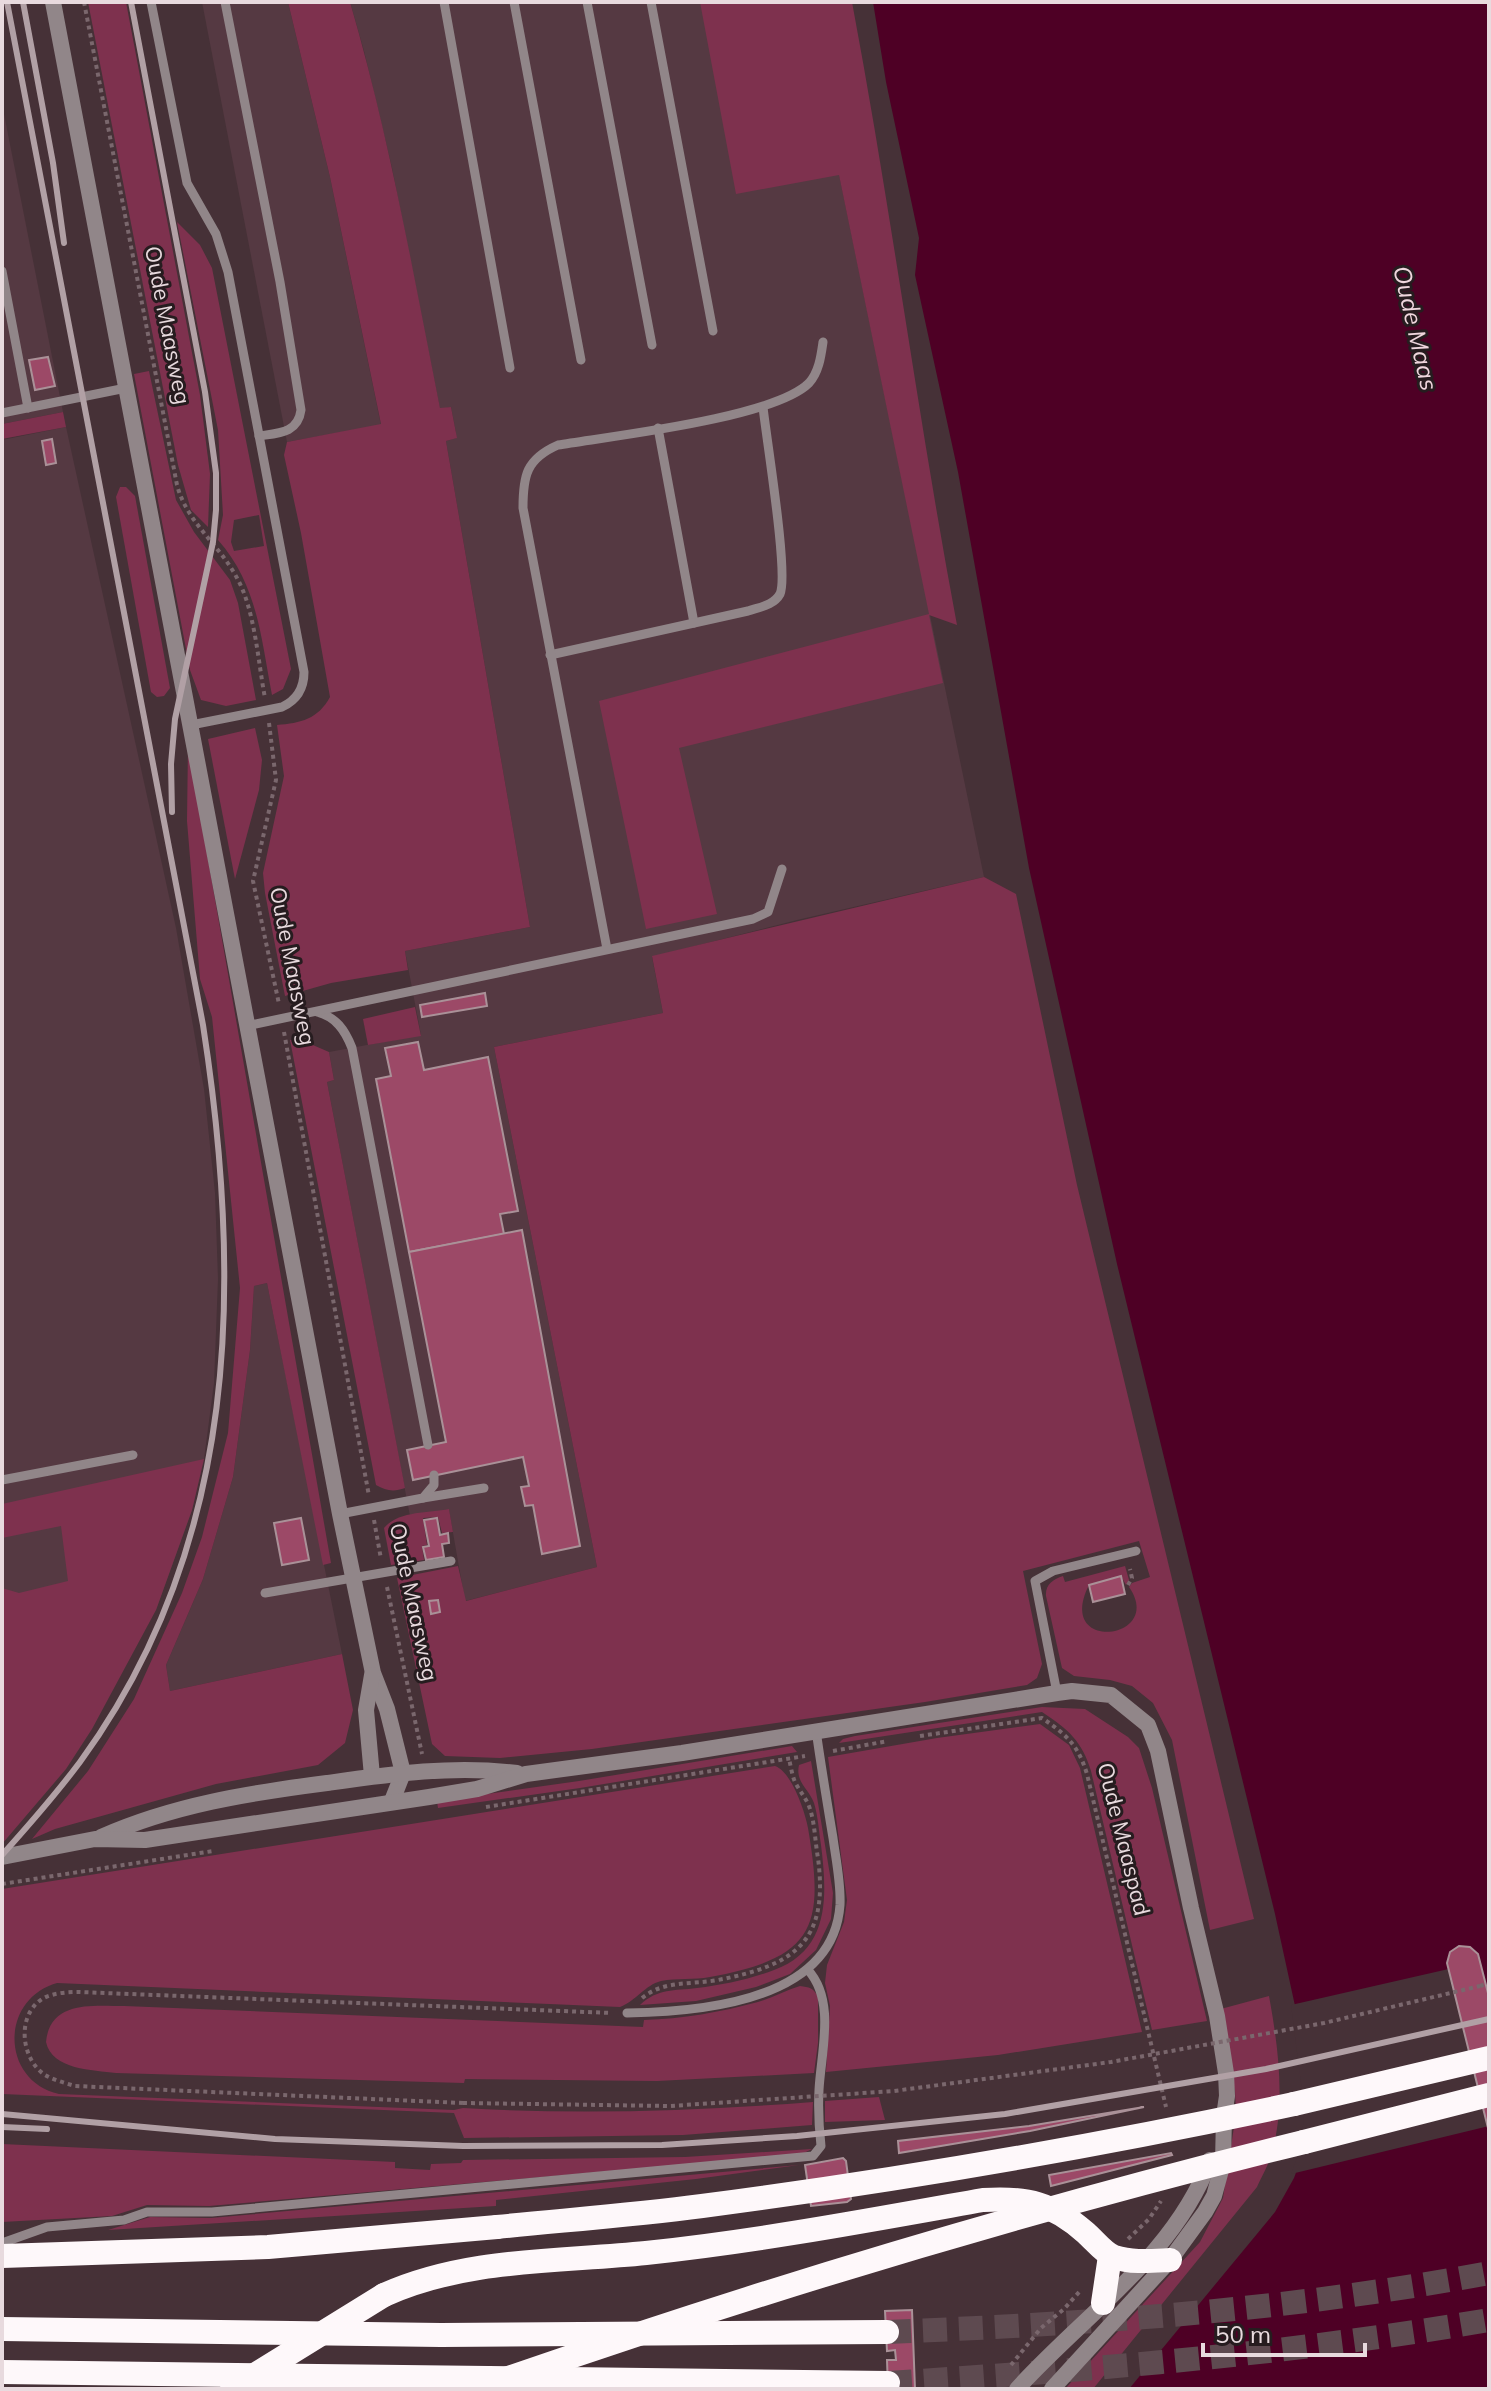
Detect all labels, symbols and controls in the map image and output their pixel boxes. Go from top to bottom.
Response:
street label: Oude Maasweg [139,243,197,407]
water label: Oude Maas [1387,263,1445,393]
street label: Oude Maasweg [264,884,322,1048]
street label: Oude Maasweg [384,1520,444,1684]
street label: Oude Maaspad [1091,1760,1157,1918]
scale bar [1203,2307,1365,2357]
text: 50 m [1215,2319,1271,2349]

